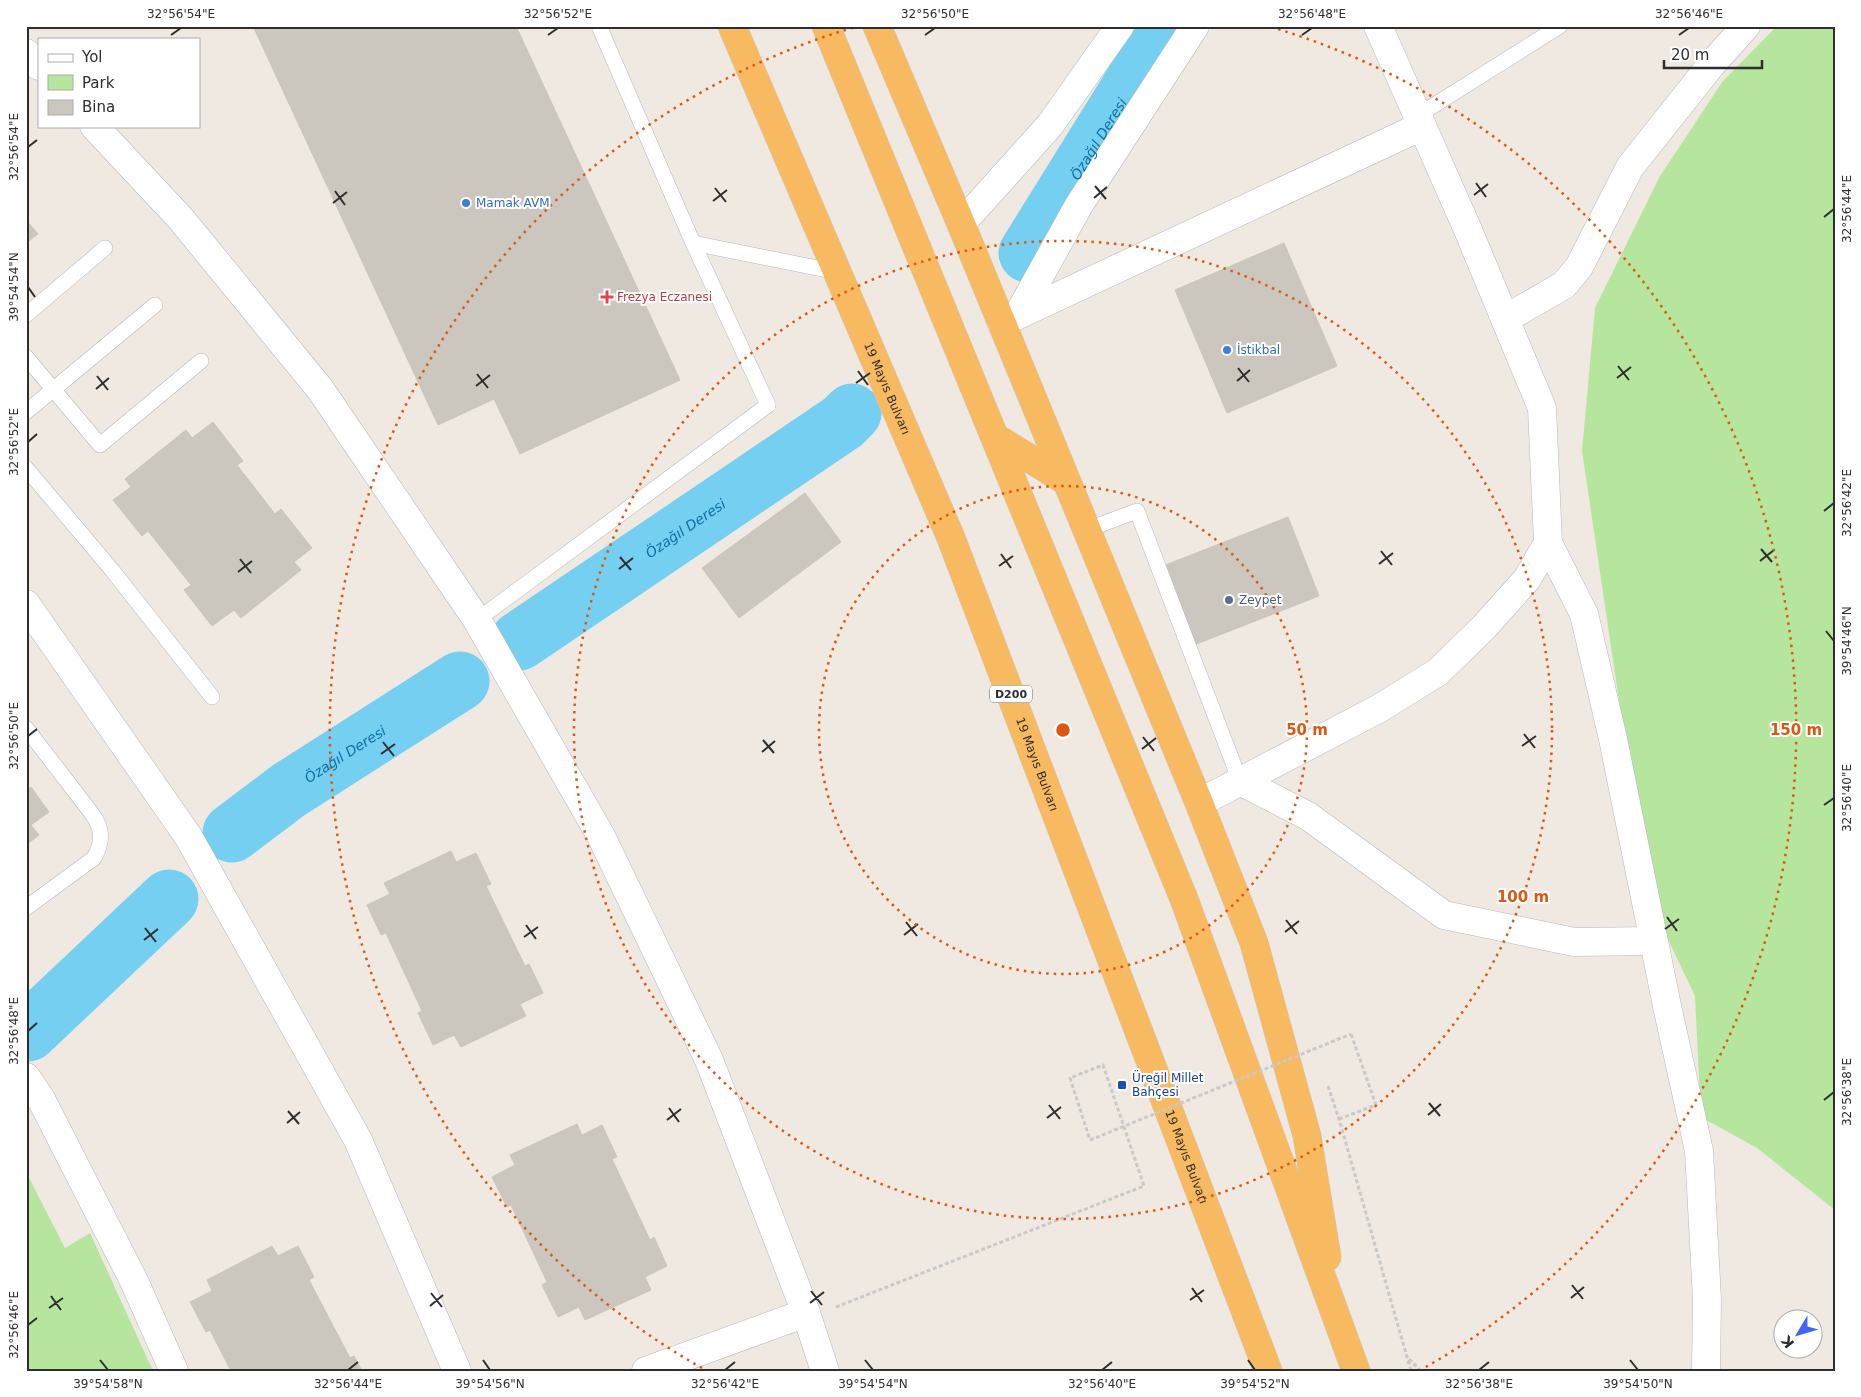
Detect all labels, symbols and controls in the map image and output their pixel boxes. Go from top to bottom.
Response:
text: 32°56'54"E [147,7,215,21]
text: 32°56'52"E [524,7,592,21]
text: 32°56'50"E [901,7,969,21]
text: 32°56'48"E [1278,7,1346,21]
text: 32°56'46"E [1655,7,1723,21]
legend [38,38,200,128]
scale bar [1664,38,1761,70]
text: 20 m [1671,46,1709,64]
text: Yol [81,48,103,66]
text: Park [82,74,115,92]
water label: Özağıl Deresi [1066,95,1130,183]
text: Bina [82,98,115,116]
text: 32°56'54"E [7,113,21,181]
text: 32°56'44"E [1840,175,1854,243]
place label: Mamak AVM [476,196,550,210]
marker: Mamak AVM [460,197,472,209]
text: 39°54'54"N [7,252,21,322]
place label: Frezya Eczanesi [617,290,712,304]
marker: Frezya Eczanesi [601,291,613,303]
street label: 19 Mayıs Bulvarı [861,340,913,437]
place label: İstikbal [1237,342,1280,357]
marker: İstikbal [1221,344,1233,356]
text: 32°56'52"E [7,408,21,476]
text: 32°56'42"E [1840,469,1854,537]
water label: Özağıl Deresi [642,496,729,561]
place label: Zeypet [1239,593,1282,607]
marker: Zeypet [1223,594,1235,606]
text: 39°54'46"N [1840,606,1854,676]
road number: D200 [990,686,1032,702]
text: 32°56'50"E [7,702,21,770]
street label: 19 Mayıs Bulvarı [1013,715,1061,813]
centre of rings [1054,721,1072,739]
text: 50 m [1286,721,1328,739]
text: 150 m [1770,721,1822,739]
water label: Özağıl Deresi [301,722,389,786]
text: 32°56'40"E [1840,764,1854,832]
text: 100 m [1497,888,1549,906]
text: 32°56'48"E [7,997,21,1065]
text: 32°56'38"E [1840,1058,1854,1126]
place label: Üreğil Millet Bahçesi [1132,1069,1204,1099]
marker: Üreğil Millet Bahçesi [1116,1079,1128,1091]
street label: 19 Mayıs Bulvarı [1162,1108,1211,1206]
text: 32°56'46"E [7,1291,21,1359]
north arrow [1774,1310,1824,1360]
text: K [1777,1332,1797,1351]
text: 39°54'58"N [73,1377,143,1391]
text: 32°56'44"E [314,1377,382,1391]
text: 39°54'56"N [455,1377,525,1391]
text: 32°56'42"E [691,1377,759,1391]
text: 39°54'54"N [838,1377,908,1391]
text: 32°56'40"E [1068,1377,1136,1391]
text: 39°54'52"N [1220,1377,1290,1391]
text: 32°56'38"E [1445,1377,1513,1391]
text: 39°54'50"N [1603,1377,1673,1391]

